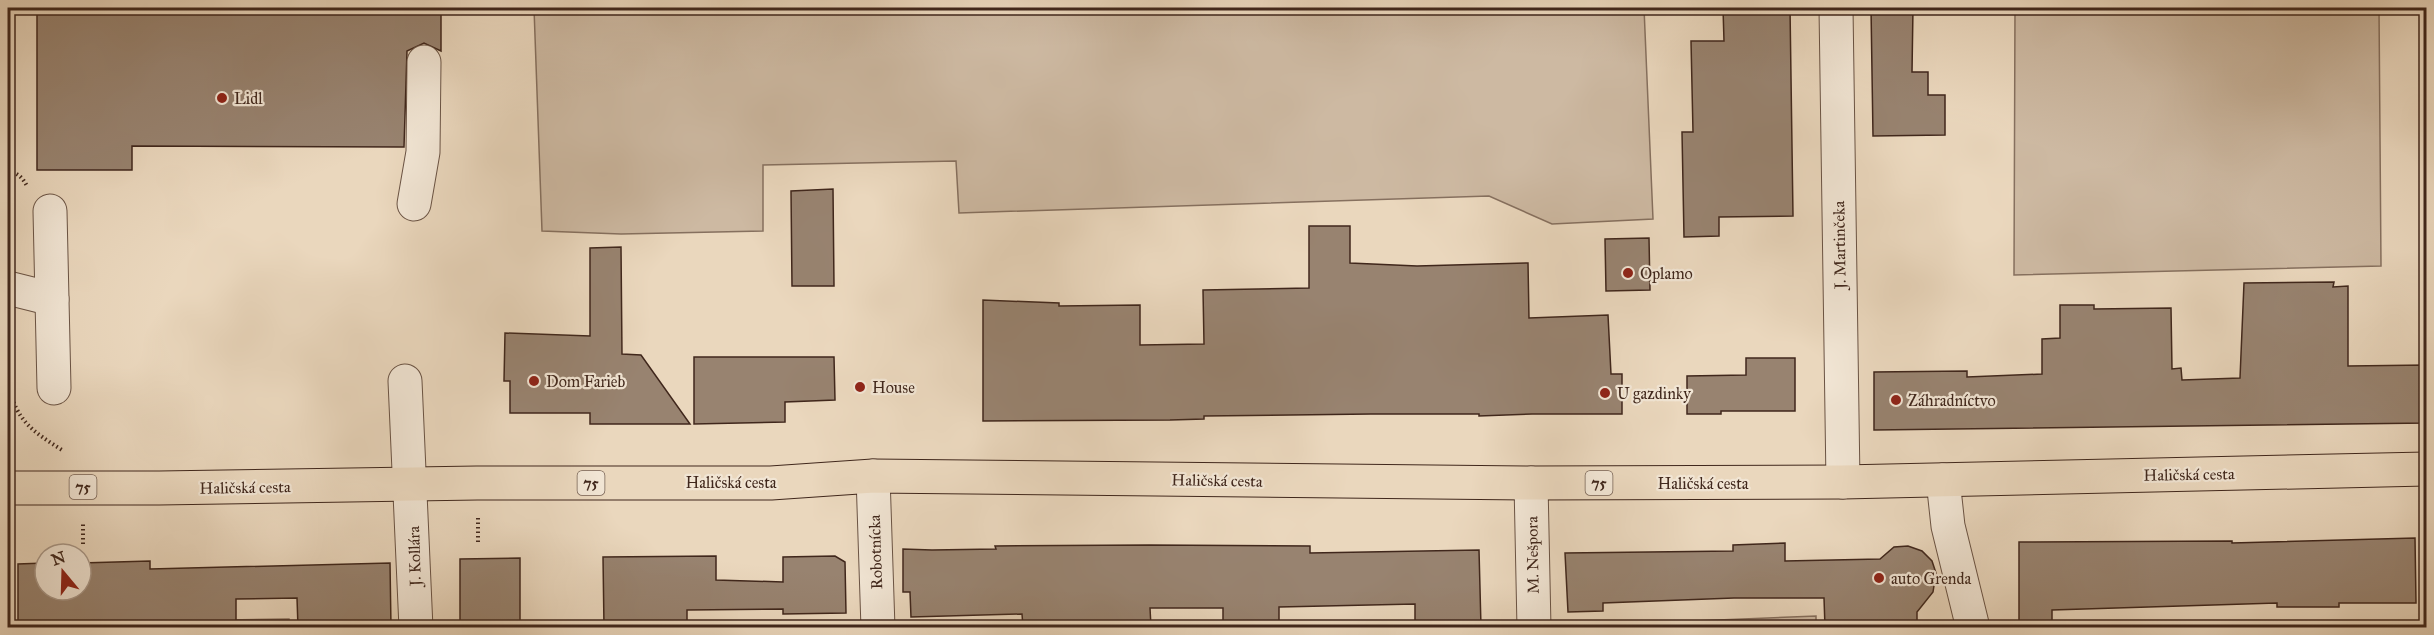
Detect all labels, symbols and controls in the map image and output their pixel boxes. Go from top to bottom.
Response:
place label: Lidl [234,89,263,108]
marker: Lidl [215,91,229,105]
street label: J. Martinčeka [1829,200,1851,291]
place label: Oplamo [1640,264,1693,283]
marker: Oplamo [1621,266,1635,280]
place label: Dom Farieb [546,372,625,391]
marker: Dom Farieb [527,374,541,388]
place label: House [872,378,915,397]
marker: House [853,380,867,394]
place label: U gazdinky [1617,384,1691,404]
marker: U gazdinky [1598,386,1612,400]
place label: Záhradníctvo [1908,391,1996,410]
marker: Záhradníctvo [1889,393,1903,407]
street label: Haličská cesta [2143,464,2235,485]
street label: Haličská cesta [1171,470,1263,491]
road number: 75 [578,471,604,495]
road number: 75 [1586,471,1612,495]
street label: Haličská cesta [685,473,777,492]
street label: Haličská cesta [1657,474,1749,493]
road number: 75 [70,475,97,499]
street label: Haličská cesta [199,477,291,498]
street label: Robotnícka [865,514,886,590]
street label: M. Nešpora [1522,516,1543,594]
street label: J. Kollára [404,525,426,588]
north arrow [33,542,93,602]
text: N [49,547,68,569]
place label: auto Grenda [1891,569,1972,588]
marker: auto Grenda [1872,571,1886,585]

